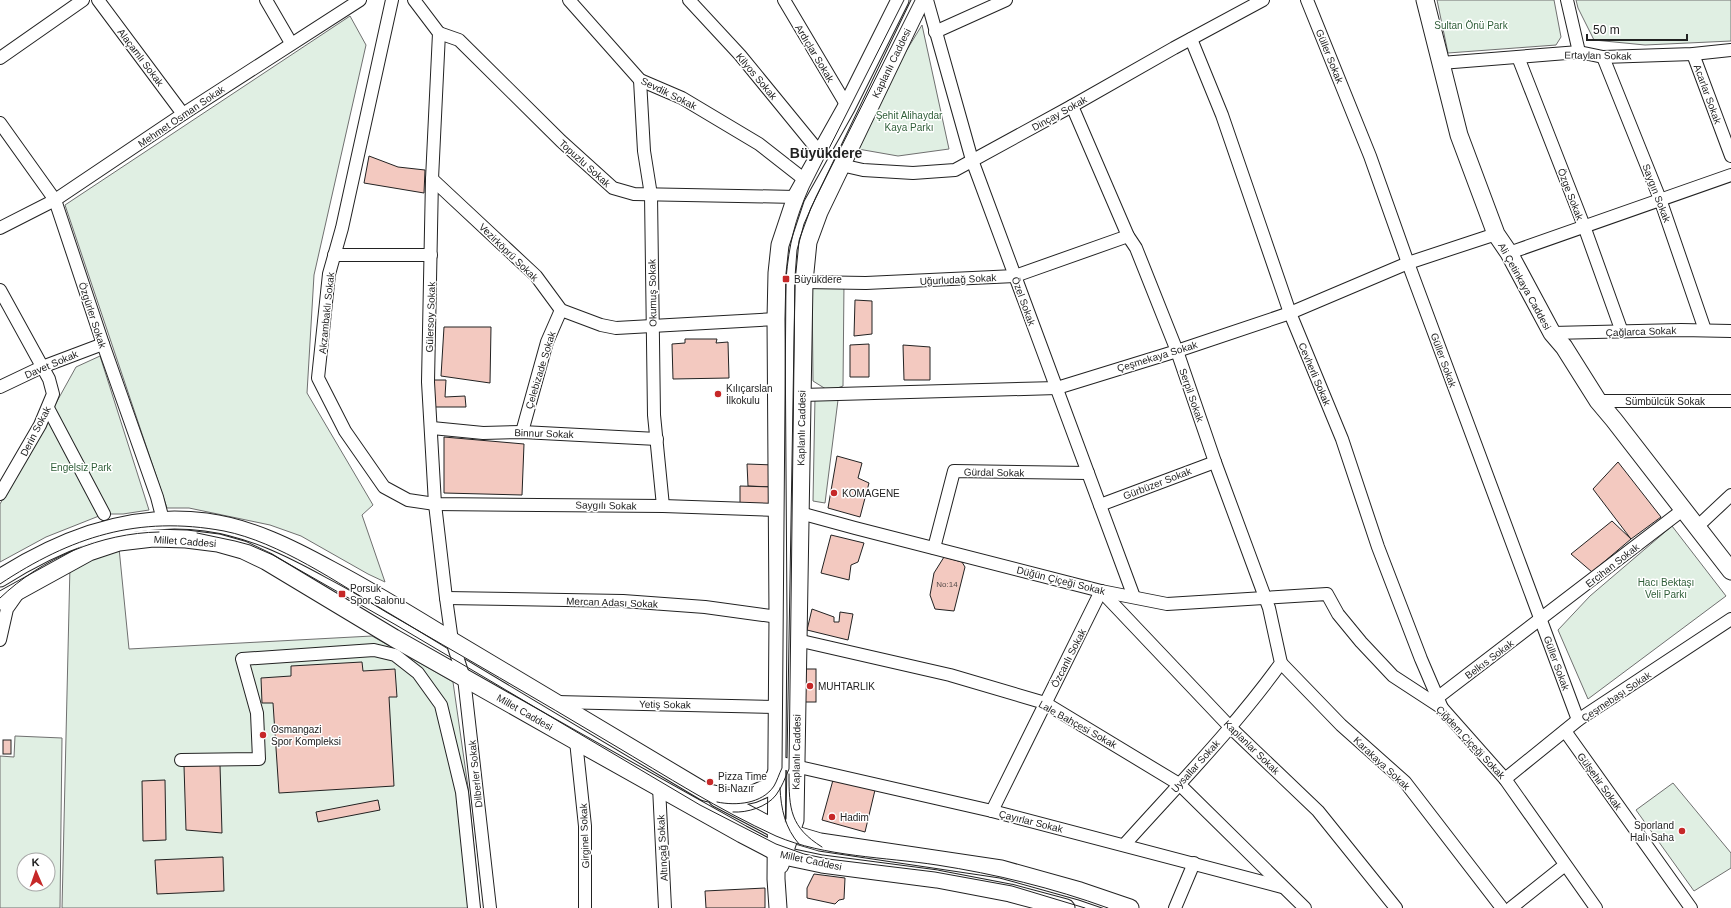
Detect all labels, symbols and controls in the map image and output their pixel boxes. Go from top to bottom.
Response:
scale bar [1587,16,1687,42]
park label: Sultan Önü Park [1434,20,1509,31]
street label: Ardıçlar Sokak [793,23,837,85]
text: 50 m [1593,23,1620,37]
street label: Alaçamlı Sokak [115,26,166,89]
street label: Kaplanlı Caddesi [870,27,913,100]
street label: Güller Sokak [1314,28,1346,86]
street label: Ertaylan Sokak [1564,49,1633,62]
street label: Kilyos Sokak [734,51,780,103]
street label: Acarlar Sokak [1692,63,1724,126]
street label: Sevdik Sokak [639,75,699,112]
street label: Mehmet Osman Sokak [136,83,227,149]
street label: Dinçay Sokak [1030,93,1090,133]
park label: Şehit Alihaydar Kaya Parkı [876,110,943,133]
street label: Topuzlu Sokak [557,138,613,190]
district label: Büyükdere [790,145,862,161]
street label: Saygın Sokak [1640,162,1673,225]
street label: Özge Sokak [1556,167,1586,223]
street label: Vezirköprü Sokak [477,221,541,284]
street label: Ali Çetinkaya Caddesi [1496,241,1553,332]
street label: Okumuş Sokak [646,258,659,327]
street label: Akzambaklı Sokak [317,271,336,355]
street label: Uğurludağ Sokak [919,272,998,287]
marker: Büyükdere [781,274,791,284]
place label: Büyükdere [794,274,842,285]
street label: Özel Sokak [1010,275,1038,328]
street label: Özgürler Sokak [77,281,109,351]
street label: Gülersoy Sokak [424,281,437,352]
street label: Çağlarca Sokak [1606,325,1677,338]
street label: Çelebizade Sokak [523,329,558,410]
street label: Güller Sokak [1429,331,1459,390]
street label: Çeşmekaya Sokak [1116,339,1200,374]
street label: Cevherli Sokak [1296,341,1333,408]
street label: Davet Sokak [23,348,80,381]
street label: Serpil Sokak [1177,367,1206,424]
place label: Kılıçarslan İlkokulu [726,383,773,406]
marker: Kılıçarslan İlkokulu [713,389,723,399]
street label: Kaplanlı Caddesi [795,390,808,466]
street label: Sümbülcük Sokak [1625,396,1706,407]
street label: Derin Sokak [18,404,53,458]
street label: Binnur Sokak [514,427,575,440]
park label: Engelsiz Park [50,462,113,473]
street label: Gürbüzer Sokak [1121,465,1194,502]
street label: Gürdal Sokak [964,466,1025,479]
marker: KOMAGENE [829,488,839,498]
place label: KOMAGENE [842,488,900,499]
street label: Saygılı Sokak [575,499,638,512]
street label: Millet Caddesi [153,534,217,549]
street label: Ercihan Sokak [1584,541,1642,590]
street label: Düğün Çiçeği Sokak [1016,564,1107,597]
park label: Hacı Bektaşı Veli Parkı [1638,577,1694,600]
house number: No:14 [936,580,958,589]
place label: Porsuk Spor Salonu [350,583,405,606]
marker: Porsuk Spor Salonu [337,589,347,599]
street label: Mercan Adası Sokak [566,595,659,610]
street label: Özcanlı Sokak [1049,626,1088,689]
street label: Güller Sokak [1542,634,1572,693]
street label: Belkıs Sokak [1463,637,1516,681]
street label: Çeşmebaşı Sokak [1580,669,1654,724]
marker: MUHTARLIK [805,681,815,691]
place label: MUHTARLIK [818,681,875,692]
street label: Millet Caddesi [495,692,555,733]
street label: Lale Bahçesi Sokak [1037,698,1120,751]
street label: Yetiş Sokak [639,699,692,710]
street label: Çiğdem Çiçeği Sokak [1434,704,1508,782]
street label: Kaplanlı Caddesi [790,714,803,790]
street label: Kaplanlar Sokak [1222,718,1282,777]
place label: Osmangazi Spor Kompleksi [271,724,341,747]
marker: Osmangazi Spor Kompleksi [258,730,268,740]
street label: Karakaya Sokak [1351,735,1413,793]
street label: Uysallar Sokak [1169,737,1222,795]
street label: Dilberler Sokak [466,739,485,808]
street label: Gülşehir Sokak [1575,751,1625,813]
place label: Pizza Time Bi-Nazır [718,771,767,794]
marker: Pizza Time Bi-Nazır [705,777,715,787]
street label: Girginel Sokak [578,802,591,869]
street label: Çayırlar Sokak [998,808,1065,835]
marker: Hadim [827,812,837,822]
place label: Hadim [840,812,869,823]
street label: Altınçağ Sokak [655,813,670,882]
place label: Sporland Halı Saha [1630,820,1674,843]
marker: Sporland Halı Saha [1677,826,1687,836]
street label: Millet Caddesi [779,849,843,872]
north arrow [16,852,56,892]
text: K [31,856,40,868]

